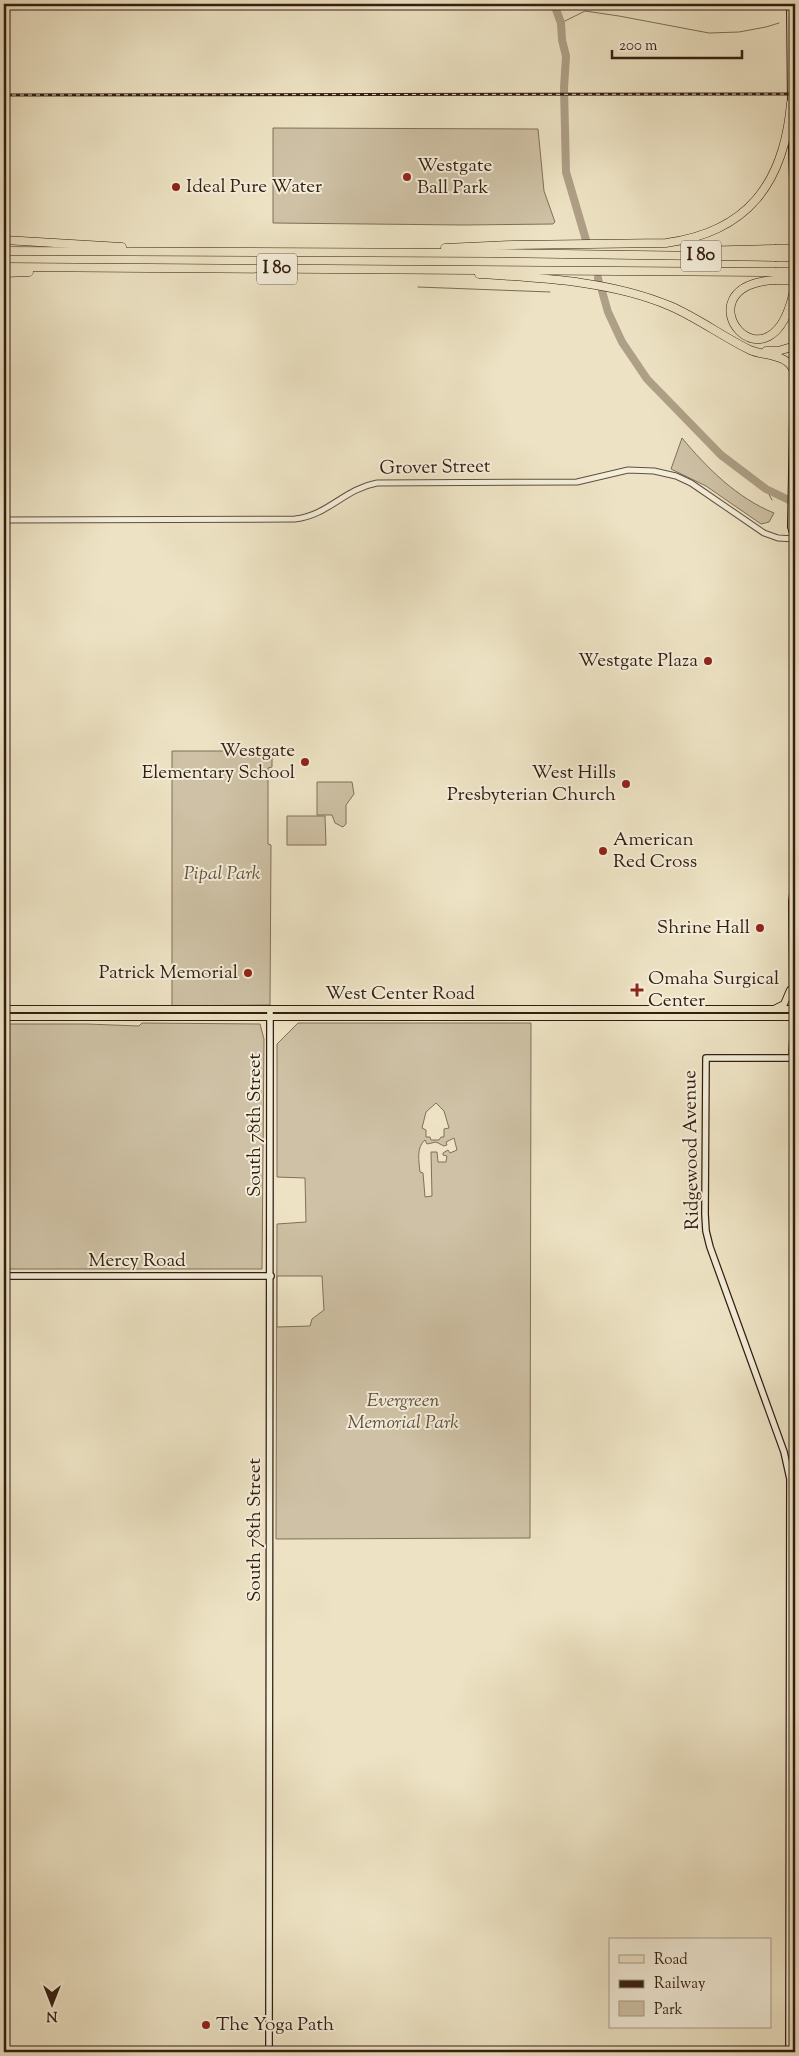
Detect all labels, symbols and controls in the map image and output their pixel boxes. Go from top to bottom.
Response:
scale bar [612,28,742,60]
text: 200 m [619,36,658,57]
place label: Westgate Ball Park [417,153,492,202]
marker: Westgate Ball Park [401,171,413,183]
place label: Ideal Pure Water [186,174,322,201]
marker: Ideal Pure Water [170,181,182,193]
road number: I 80 [681,240,721,272]
road number: I 80 [257,253,297,284]
street label: Grover Street [379,454,491,482]
place label: Westgate Plaza [578,648,698,675]
marker: Westgate Plaza [702,655,714,667]
place label: Westgate Elementary School [142,738,295,787]
marker: Westgate Elementary School [299,756,311,768]
place label: West Hills Presbyterian Church [447,760,616,809]
marker: West Hills Presbyterian Church [620,778,632,790]
place label: American Red Cross [613,827,697,876]
marker: American Red Cross [597,845,609,857]
park label: Pipal Park [184,861,261,888]
place label: Shrine Hall [657,915,750,942]
marker: Shrine Hall [754,922,766,934]
place label: Patrick Memorial [99,960,238,987]
place label: Omaha Surgical Center [648,966,779,1015]
marker: Patrick Memorial [242,967,254,979]
street label: West Center Road [325,981,475,1008]
marker: Omaha Surgical Center [630,983,644,997]
street label: South 78th Street [242,1052,269,1197]
street label: Ridgewood Avenue [677,1070,707,1230]
street label: Mercy Road [88,1248,186,1275]
park label: Evergreen Memorial Park [347,1388,459,1437]
street label: South 78th Street [242,1457,269,1602]
legend [609,1938,772,2028]
text: Road [654,1950,688,1971]
text: Railway [654,1974,706,1995]
north arrow [28,1978,78,2028]
text: Park [654,2000,683,2021]
text: N [46,2005,58,2025]
place label: The Yoga Path [216,2012,334,2039]
marker: The Yoga Path [200,2019,212,2031]

